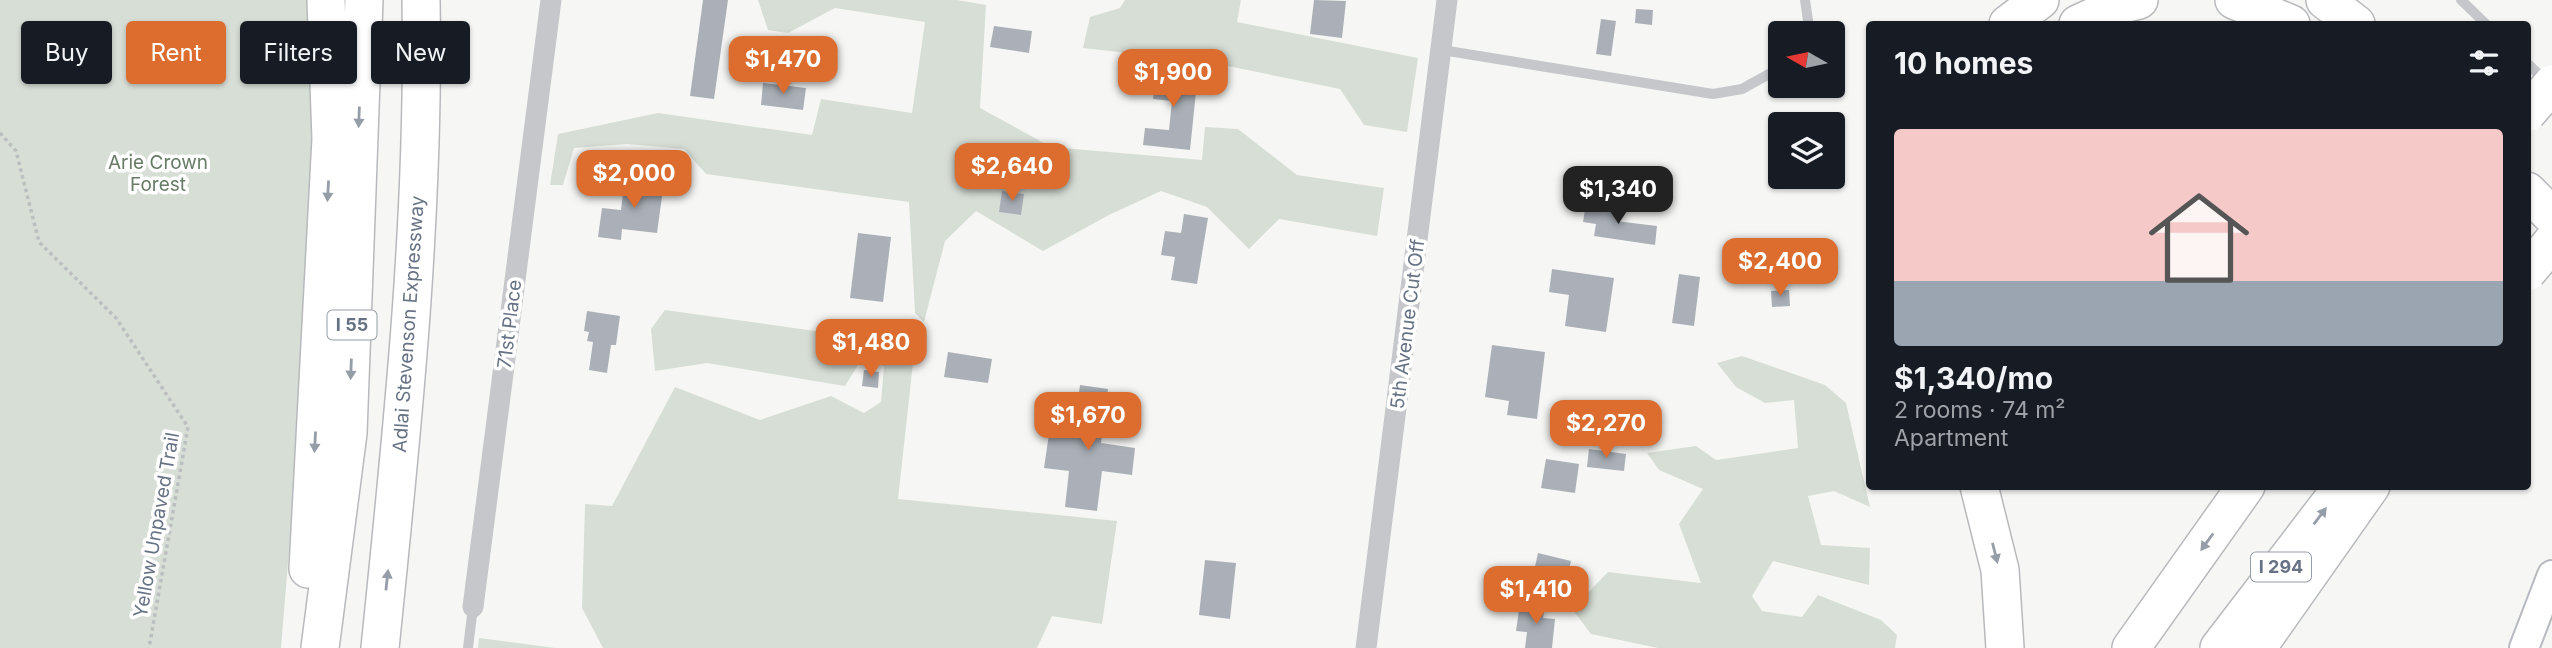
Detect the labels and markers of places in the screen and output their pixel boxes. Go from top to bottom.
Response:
pin: $1,470 [726,36,840,96]
pin: $1,900 [1116,50,1230,109]
pin: $2,640 [955,144,1069,203]
pin: $2,000 [577,150,691,210]
pin: $1,340 [1561,166,1675,226]
pin: $2,400 [1723,238,1837,298]
pin: $1,480 [814,320,928,379]
pin: $1,670 [1031,392,1145,452]
pin: $2,270 [1549,400,1663,460]
pin: $1,410 [1479,566,1593,626]

